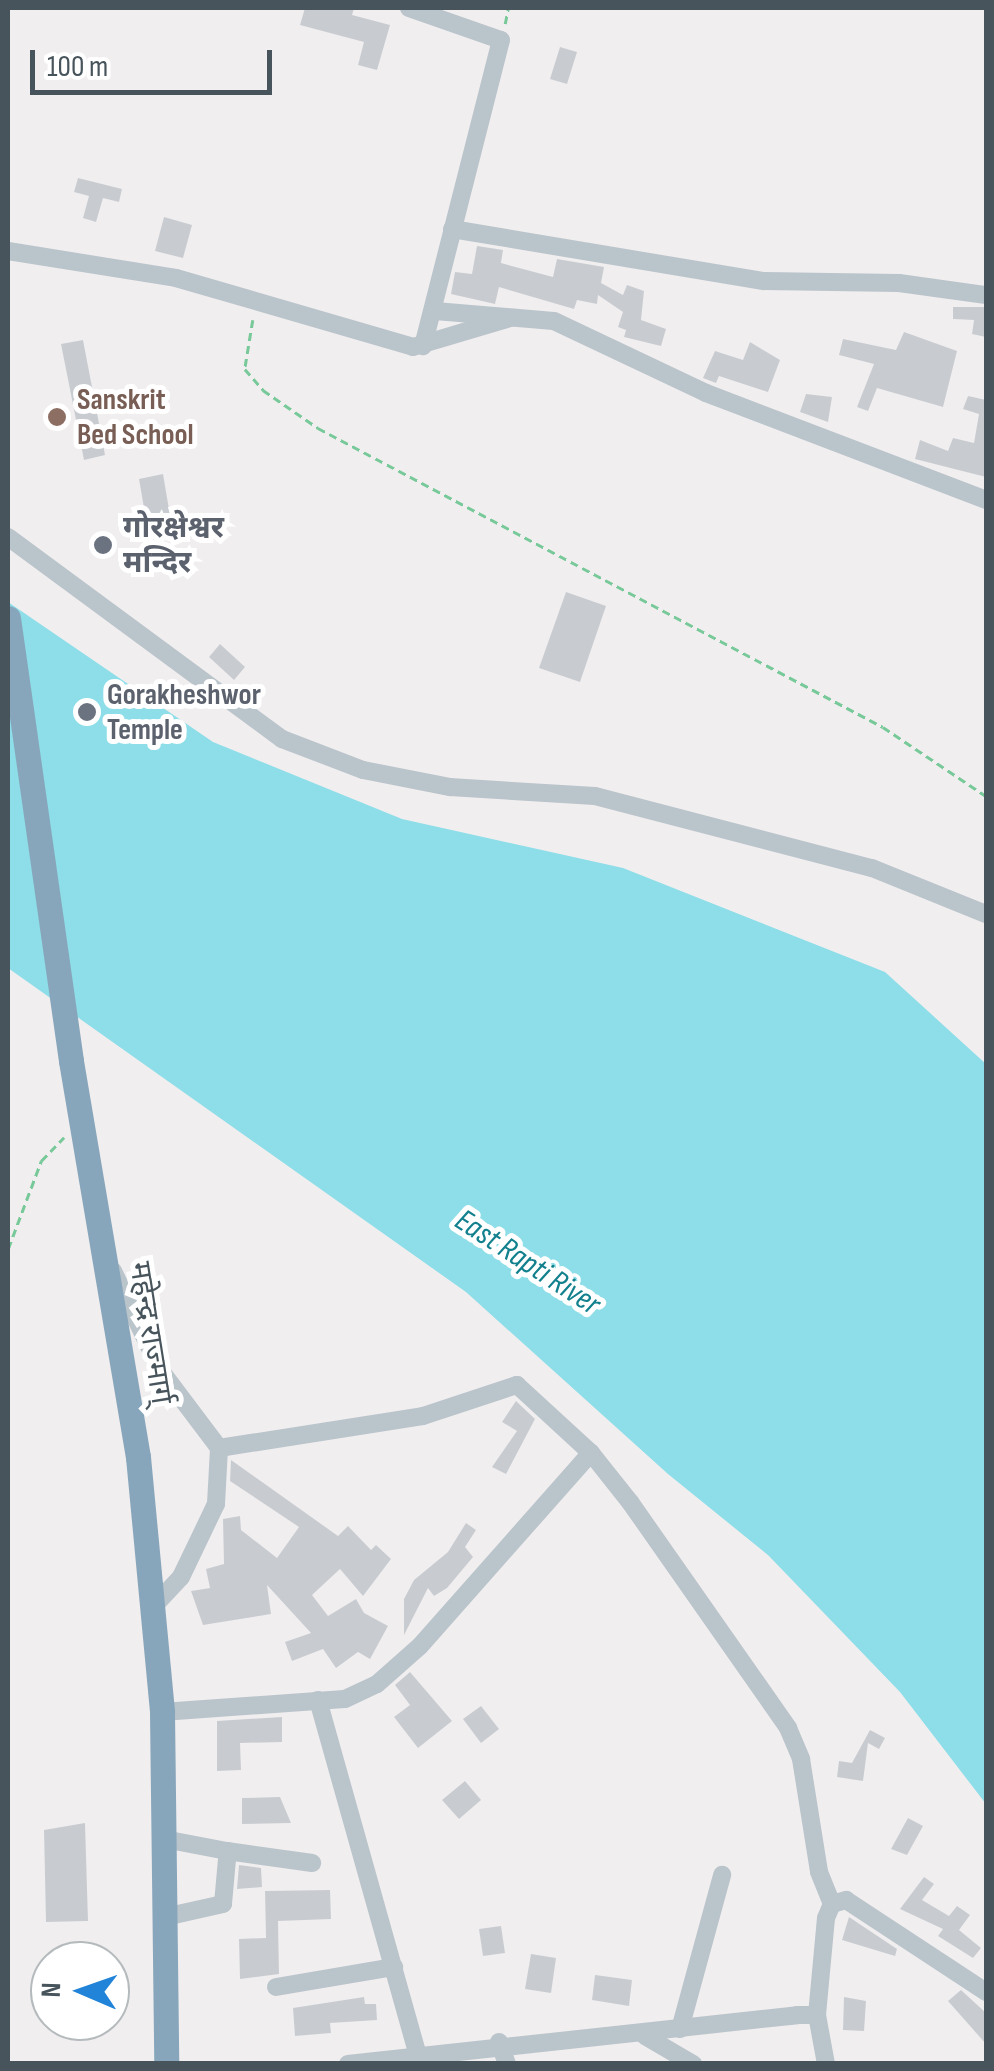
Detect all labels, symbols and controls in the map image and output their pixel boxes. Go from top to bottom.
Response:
scale bar [35,30,278,92]
text: 100 m [47,49,108,85]
place label: Sanskrit Bed School [77,382,194,452]
marker: Sanskrit Bed School [46,406,68,428]
place label: गोरक्षेश्वर मन्दिर [123,510,224,580]
marker: गोरक्षेश्वर मन्दिर [92,534,114,556]
place label: Gorakheshwor Temple [107,677,261,748]
marker: Gorakheshwor Temple [76,701,98,723]
water label: East Rapti River [447,1202,607,1324]
street label: महेन्द्र राज्मार्ग् [121,1259,179,1407]
north arrow [30,1941,130,2041]
text: N [35,1982,68,1998]

